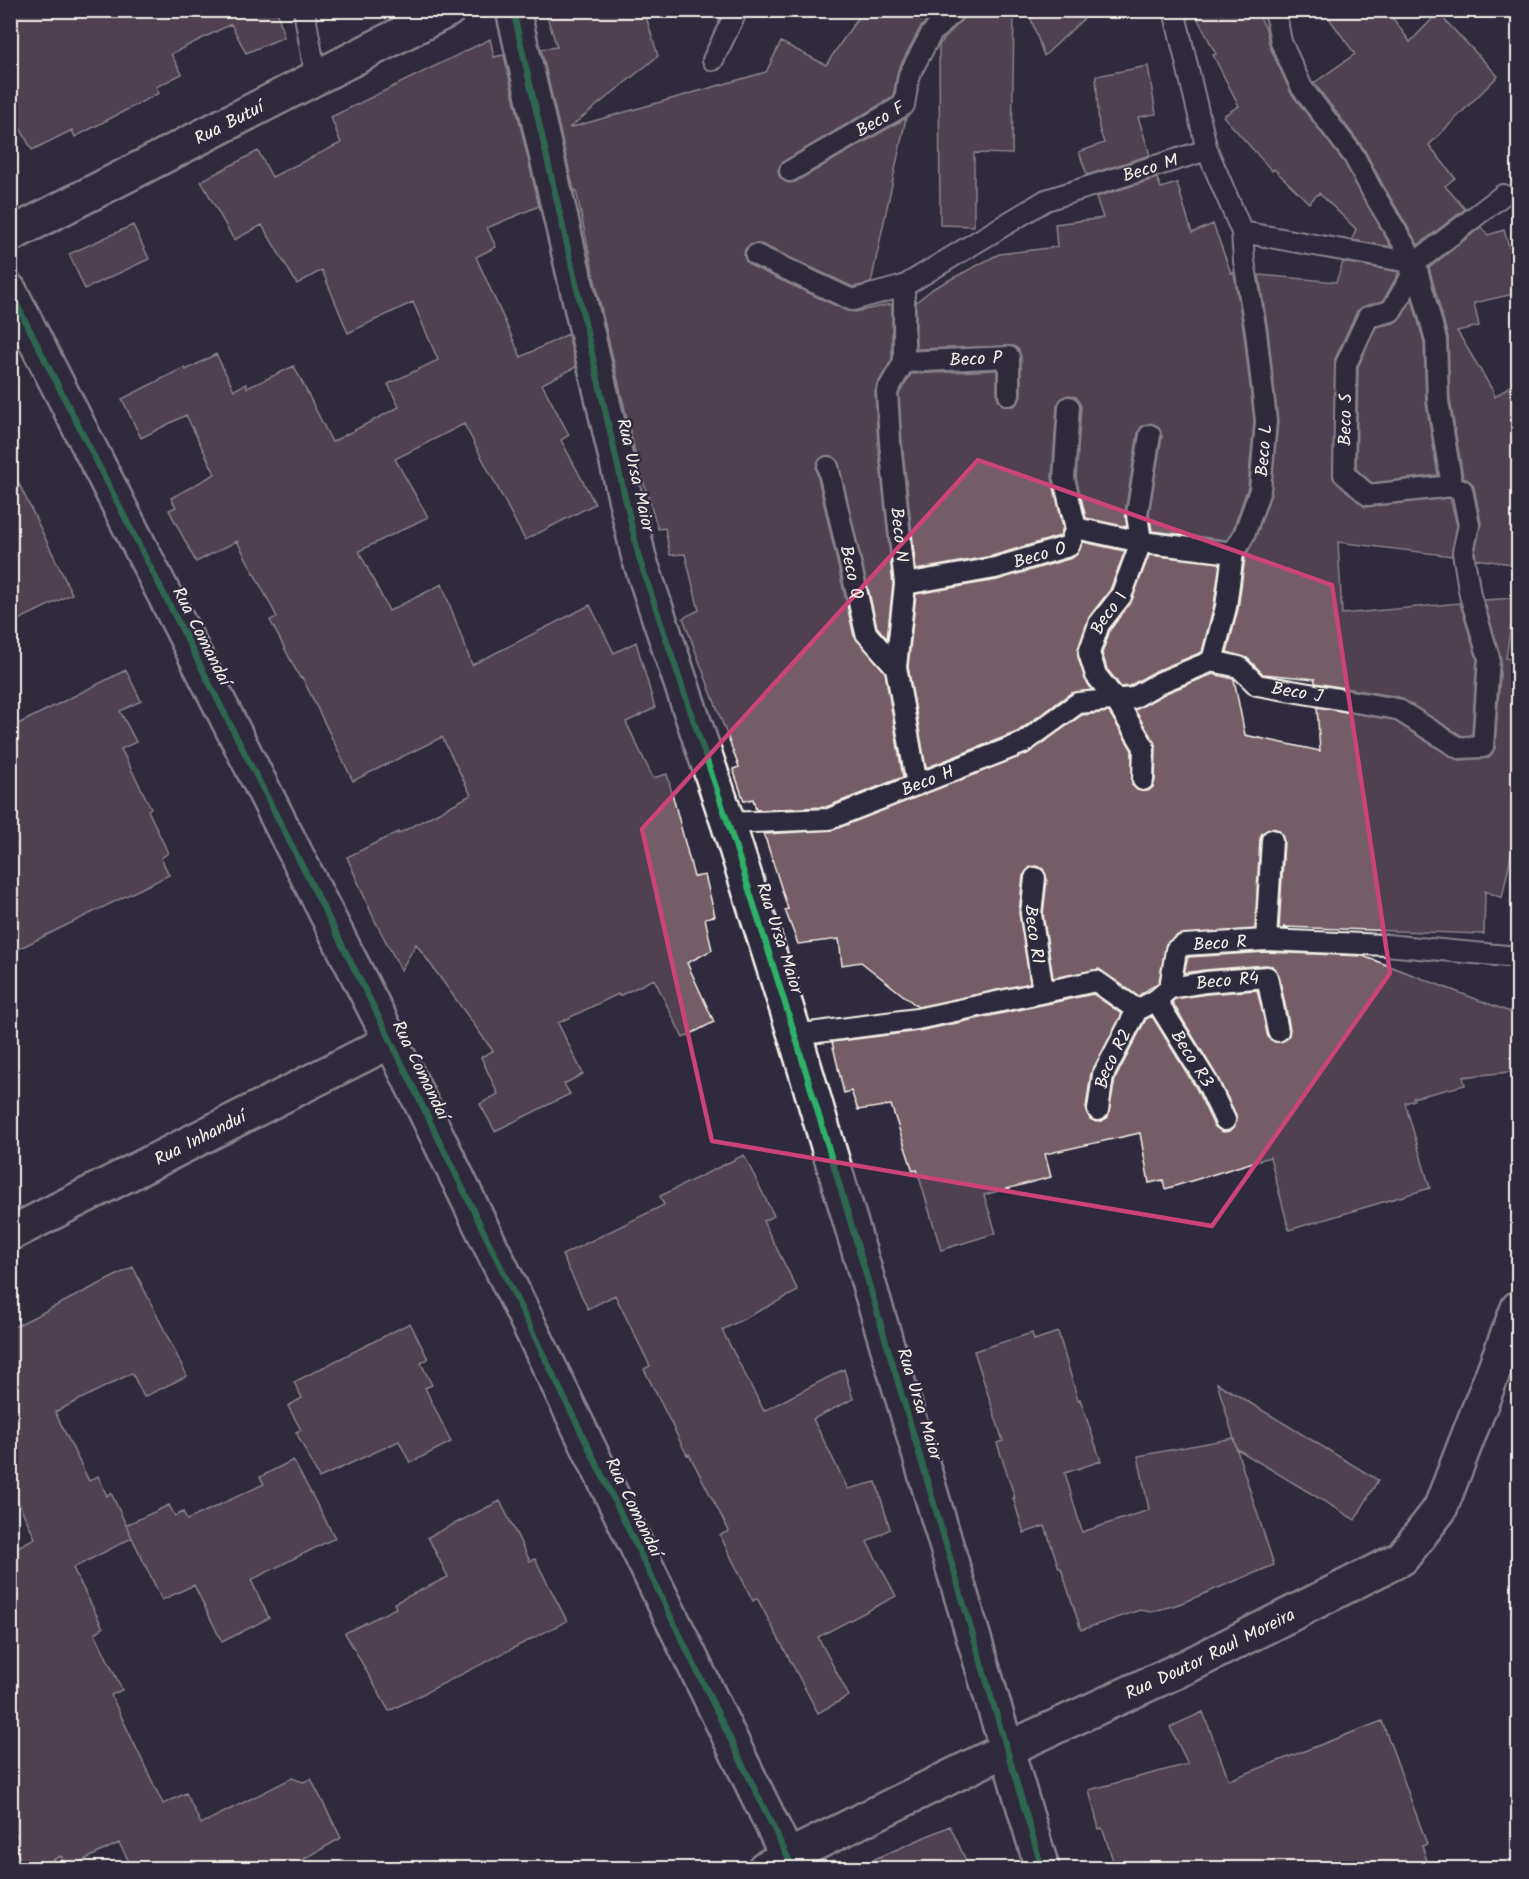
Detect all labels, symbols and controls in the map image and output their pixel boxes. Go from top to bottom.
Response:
street label: Rua Butuí [190,93,272,154]
street label: Beco F [851,94,912,146]
street label: Beco M [1119,147,1183,191]
street label: Beco P [949,344,1004,376]
street label: Beco S [1332,393,1361,446]
street label: Rua Ursa Maior [607,416,662,536]
street label: Beco L [1248,423,1282,478]
street label: Beco N [881,506,916,564]
street label: Beco O [1010,535,1070,578]
street label: Beco Q [830,543,871,602]
street label: Rua Comandaí [163,582,239,694]
street label: Beco I [1084,588,1137,638]
street label: Beco J [1269,675,1325,712]
street label: Beco H [897,758,959,805]
street label: Rua Ursa Maior [747,879,811,999]
street label: Beco R1 [1015,903,1052,966]
street label: Beco R [1192,928,1248,960]
street label: Beco R4 [1194,965,1260,999]
street label: Rua Comandaí [383,1016,458,1128]
street label: Beco R2 [1088,1024,1141,1090]
street label: Beco R3 [1162,1025,1220,1094]
street label: Rua Inhanduí [150,1102,254,1175]
street label: Rua Ursa Maior [888,1345,950,1465]
street label: Rua Comandaí [596,1453,671,1565]
street label: Rua Doutor Raul Moreira [1121,1601,1301,1709]

